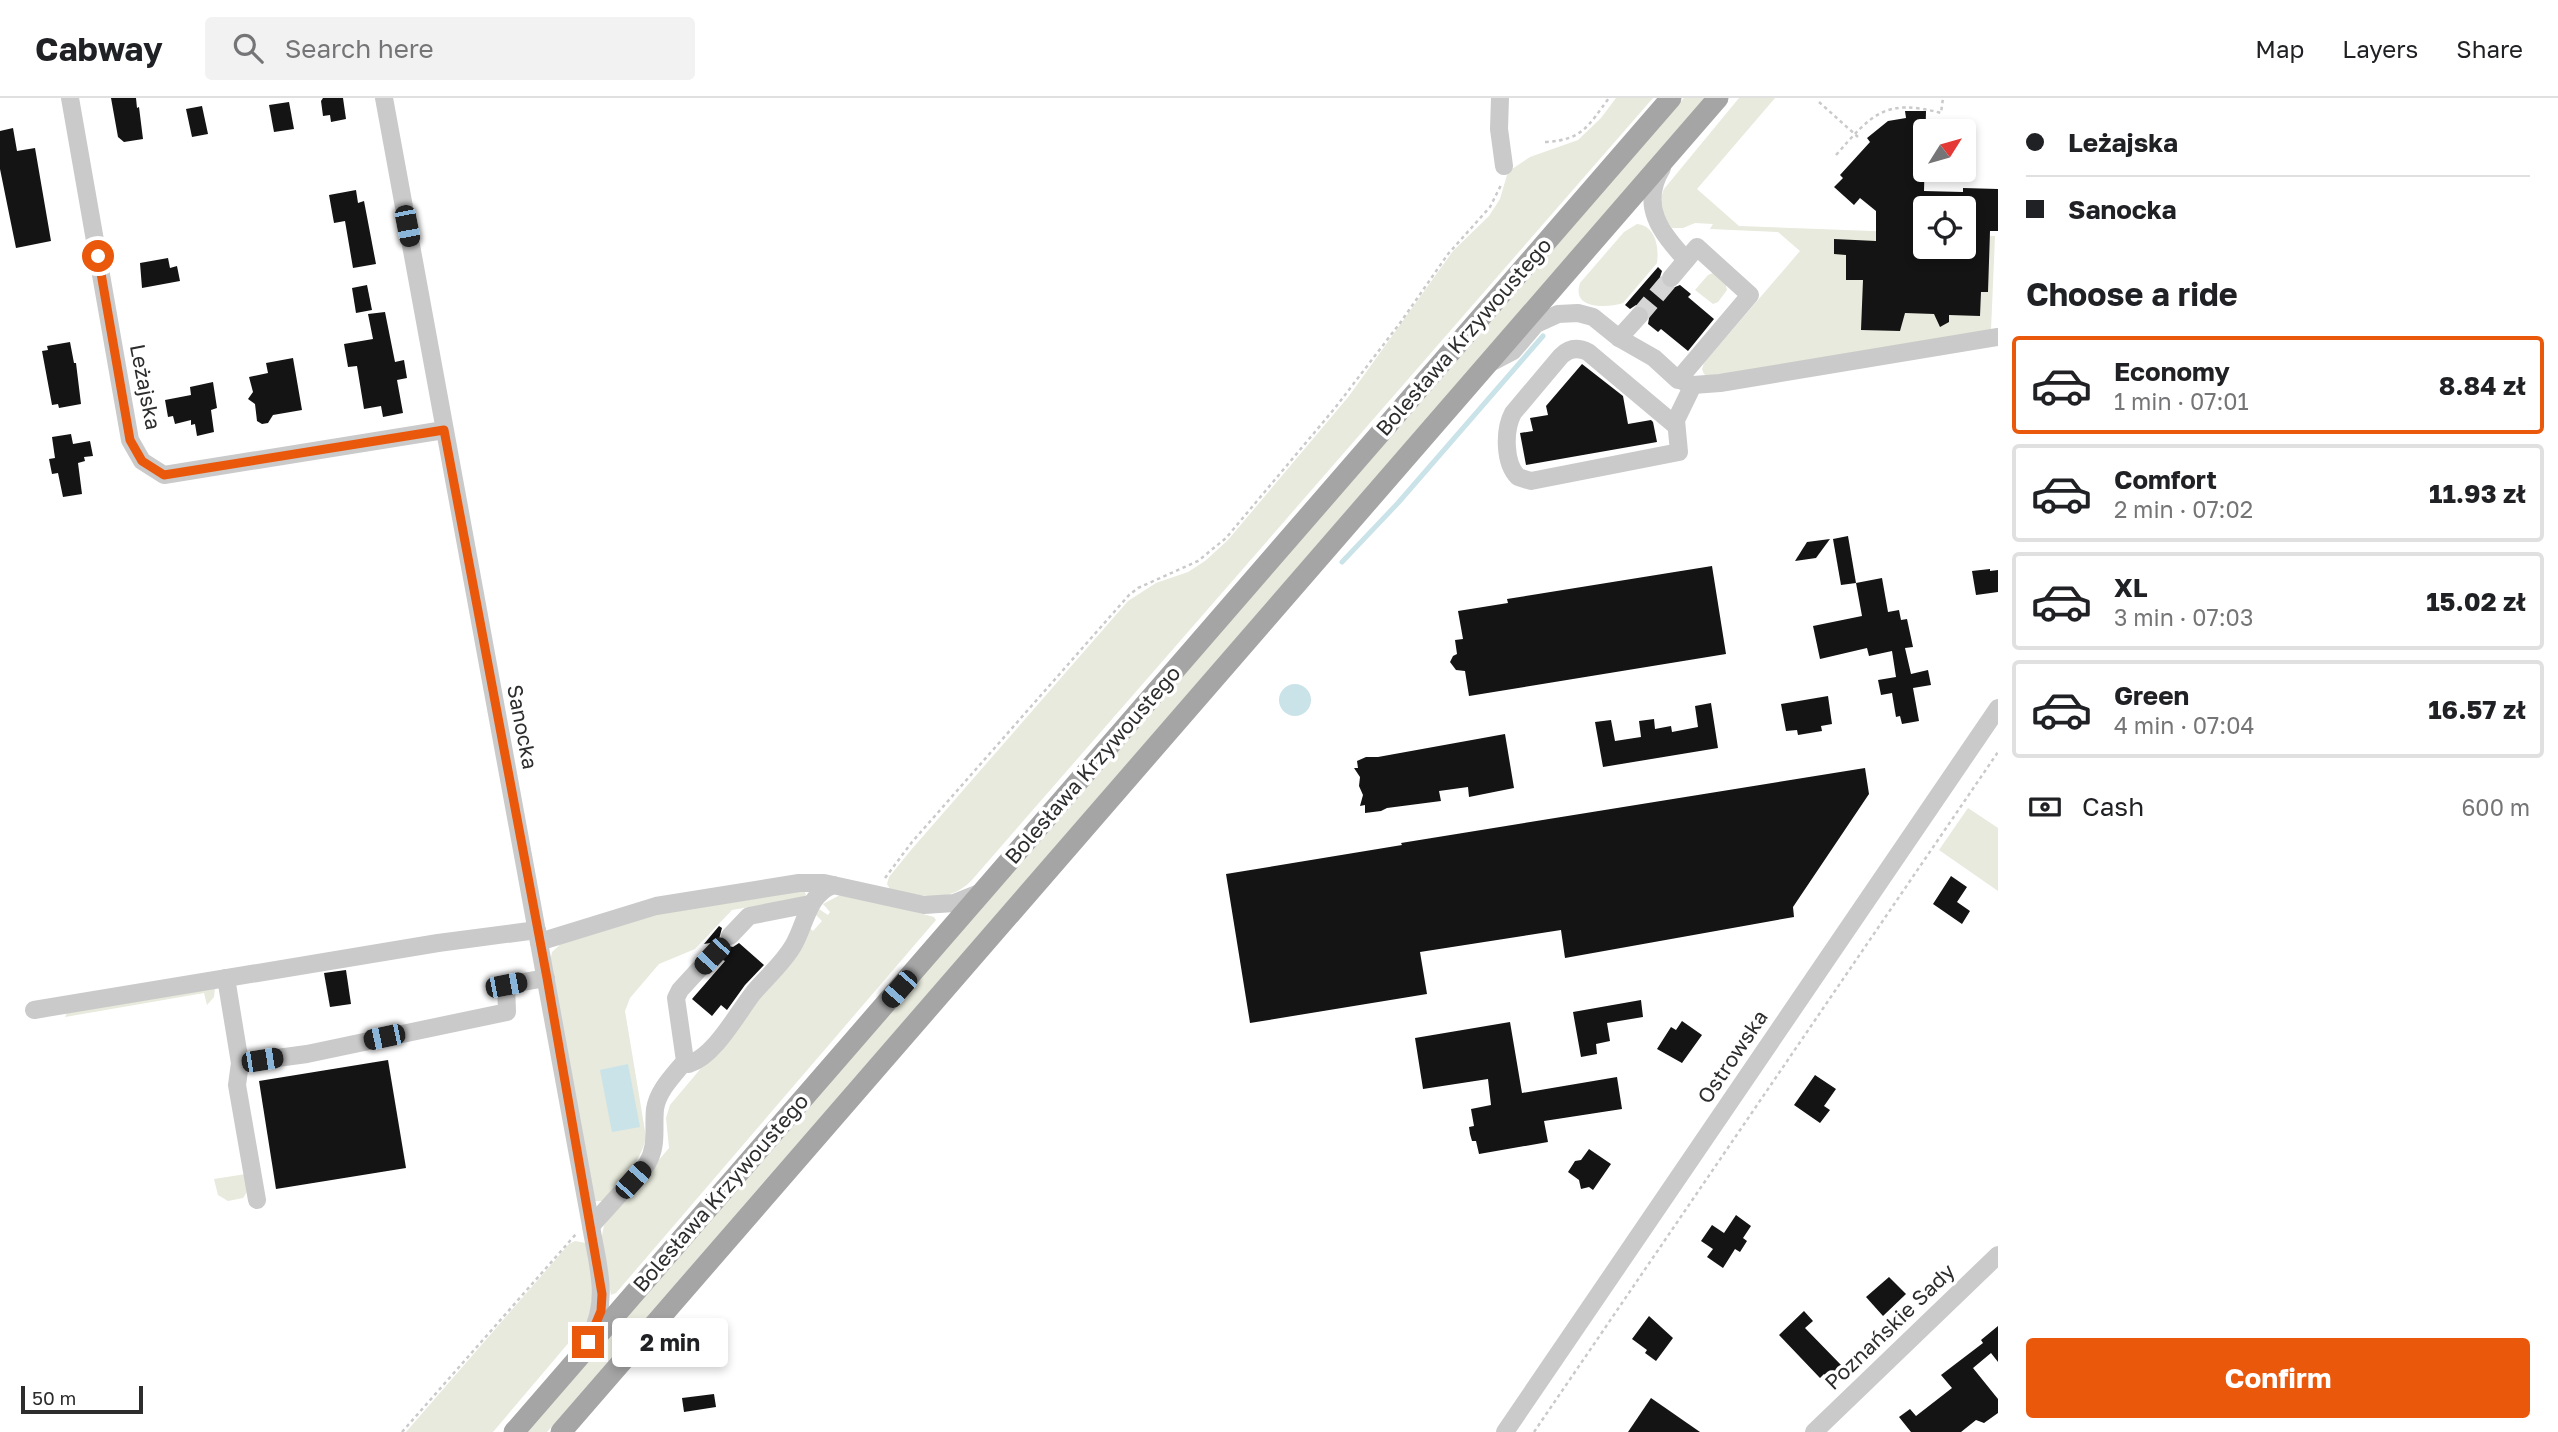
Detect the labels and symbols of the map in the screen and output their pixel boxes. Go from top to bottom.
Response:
north arrow [1913,119,1976,182]
car [393,203,422,249]
street label: Bolesława Krzywoustego [1370,232,1556,441]
route start [82,240,114,272]
street label: Leżajska [125,342,167,432]
street label: Bolesława Krzywoustego [999,660,1185,869]
street label: Sanocka [502,682,544,771]
car [690,933,735,979]
car [878,966,921,1012]
car [484,971,529,999]
street label: Ostrowska [1691,1005,1773,1108]
car [362,1022,407,1052]
car [240,1046,285,1074]
street label: Bolesława Krzywoustego [627,1088,813,1297]
car [612,1157,655,1203]
street label: Poznańskie Sady [1819,1258,1960,1395]
callout: 2 min [612,1318,728,1366]
route end [572,1326,604,1358]
scale bar [21,1383,144,1415]

